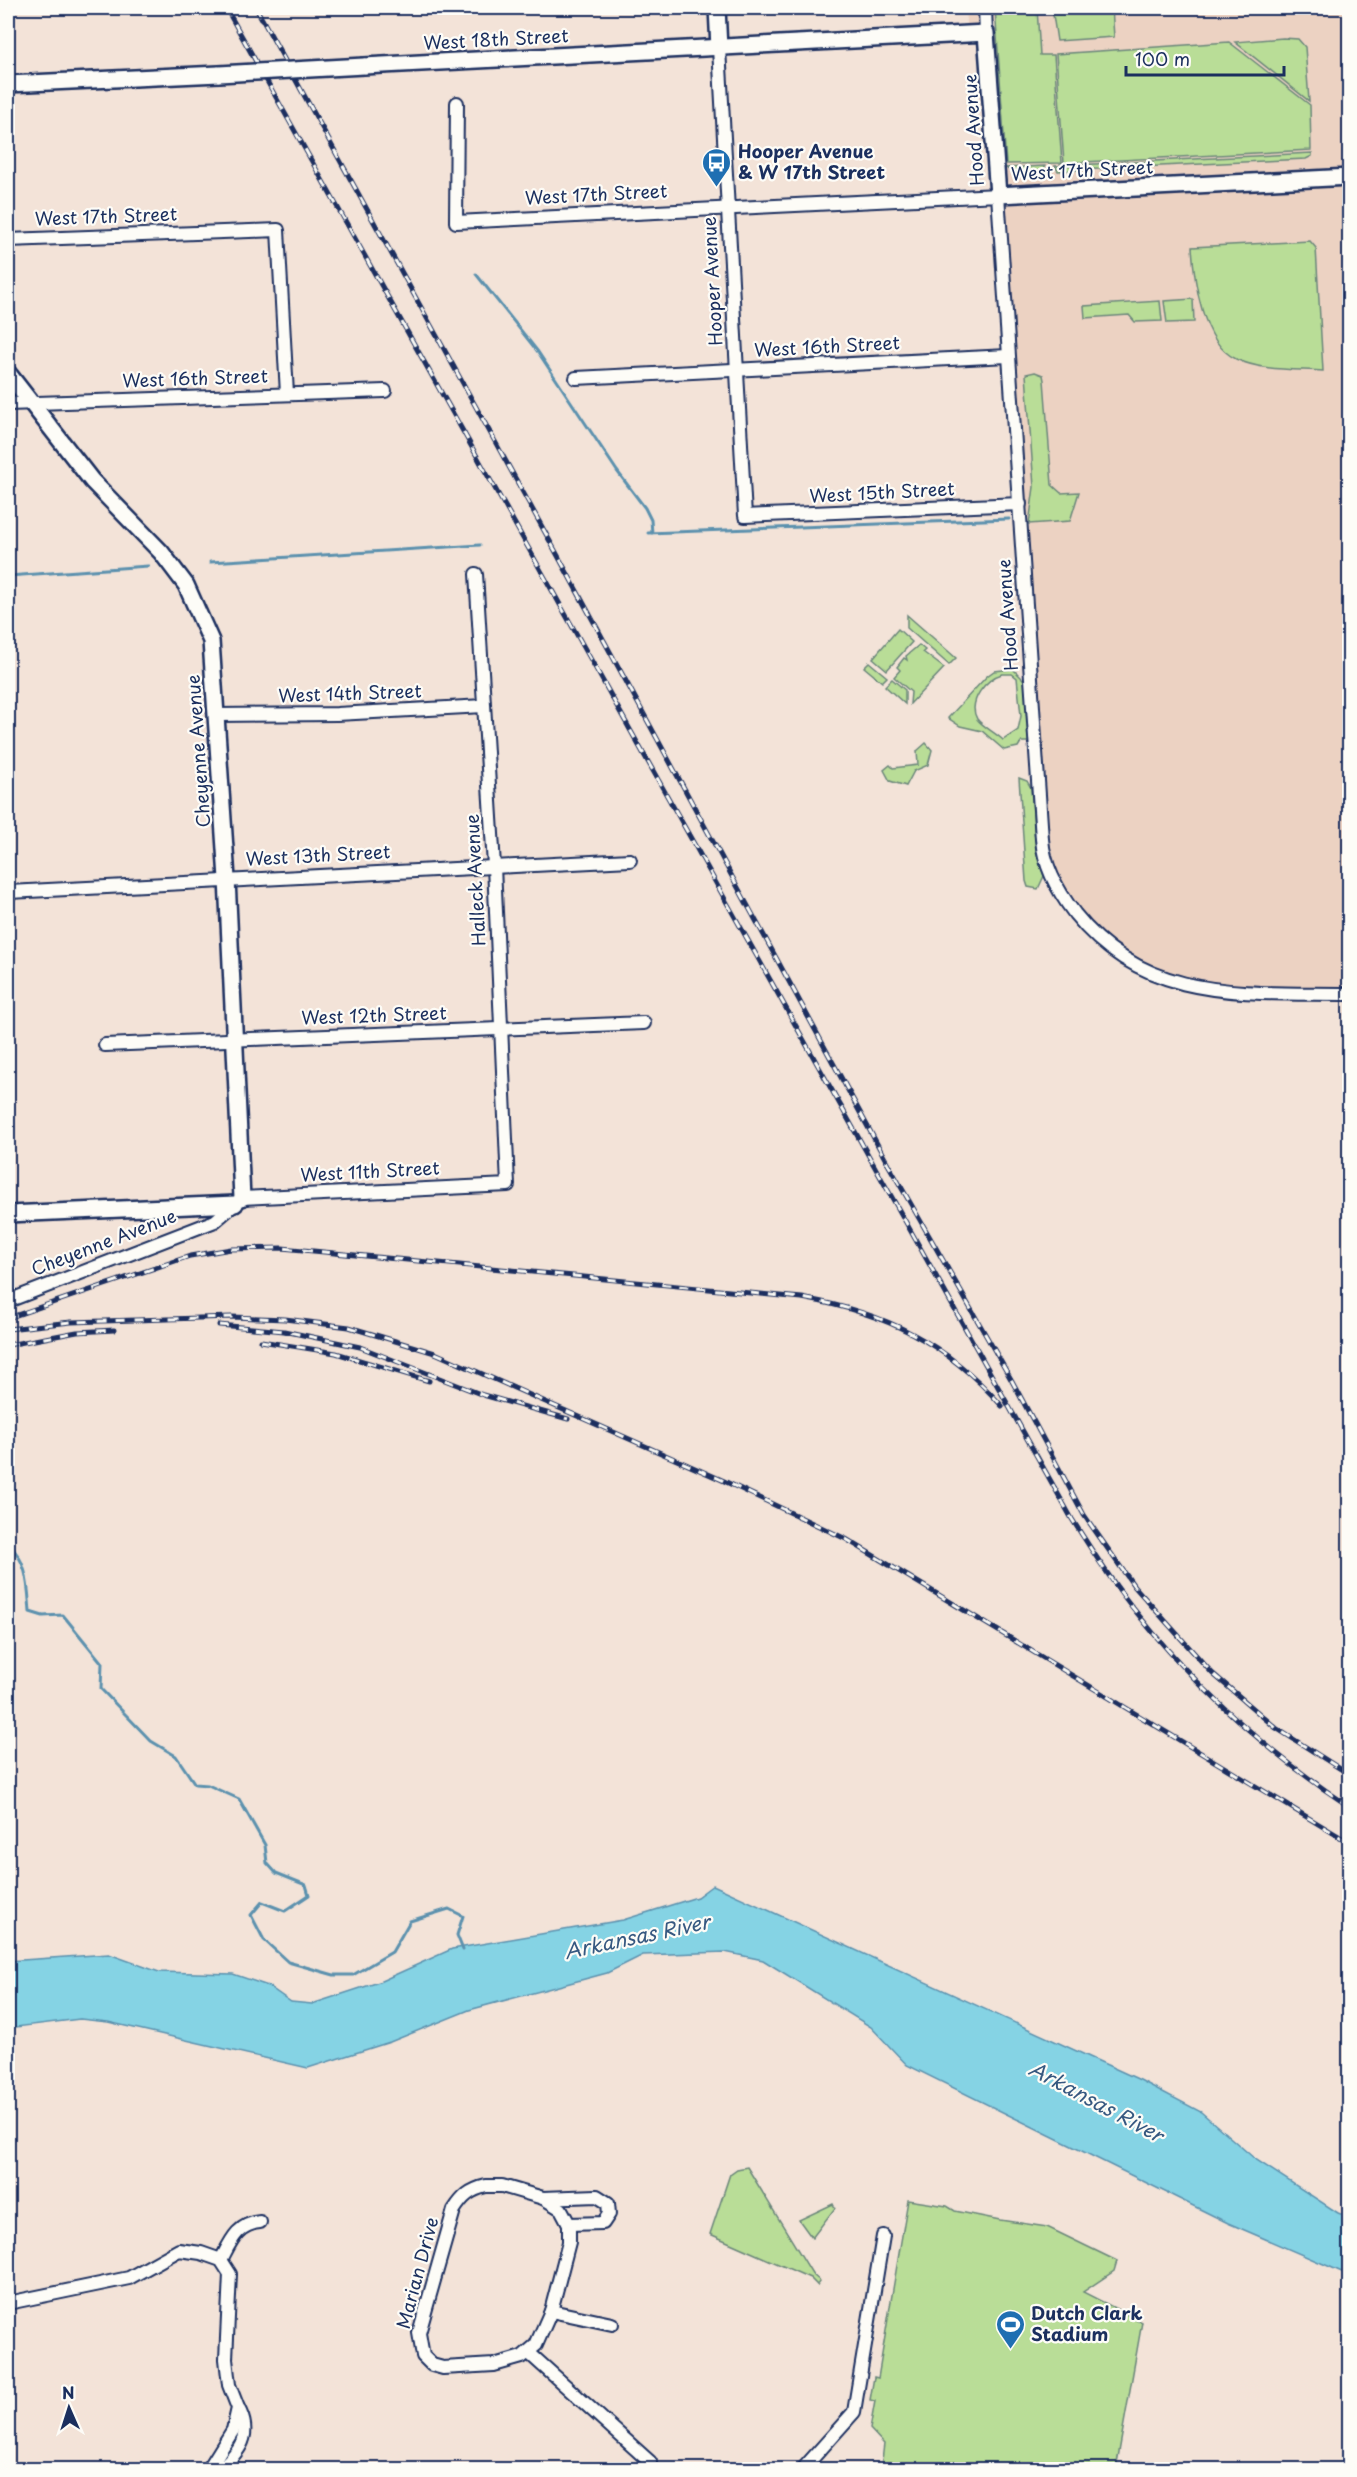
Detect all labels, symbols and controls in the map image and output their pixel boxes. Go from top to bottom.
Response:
street label: West 18th Street [423,21,569,56]
scale bar [1126,39,1284,77]
text: 100 m [1135,45,1190,72]
street label: Hood Avenue [955,73,990,187]
place label: Hooper Avenue & W 17th Street [738,137,885,185]
bus stop icon: Hooper Avenue & W 17th Street [701,146,733,188]
street label: West 17th Street [1010,152,1154,187]
street label: West 17th Street [524,176,668,211]
street label: West 17th Street [34,200,178,231]
street label: Hooper Avenue [695,216,728,346]
street label: West 16th Street [753,328,900,363]
street label: West 16th Street [122,361,268,394]
street label: West 15th Street [809,474,955,509]
street label: Hood Avenue [989,558,1024,672]
street label: Cheyenne Avenue [179,674,216,829]
street label: West 14th Street [278,677,422,708]
street label: Halleck Avenue [458,813,491,947]
street label: West 13th Street [245,837,391,872]
street label: West 12th Street [301,998,447,1031]
street label: West 11th Street [300,1153,440,1188]
street label: Cheyenne Avenue [27,1202,180,1282]
water label: Arkansas River [561,1905,715,1966]
water label: Arkansas River [1024,2053,1171,2150]
street label: Marian Drive [389,2214,444,2332]
place label: Dutch Clark Stadium [1031,2299,1143,2347]
sports icon: Dutch Clark Stadium [994,2308,1026,2350]
north arrow [39,2378,99,2438]
text: N [61,2380,75,2404]

